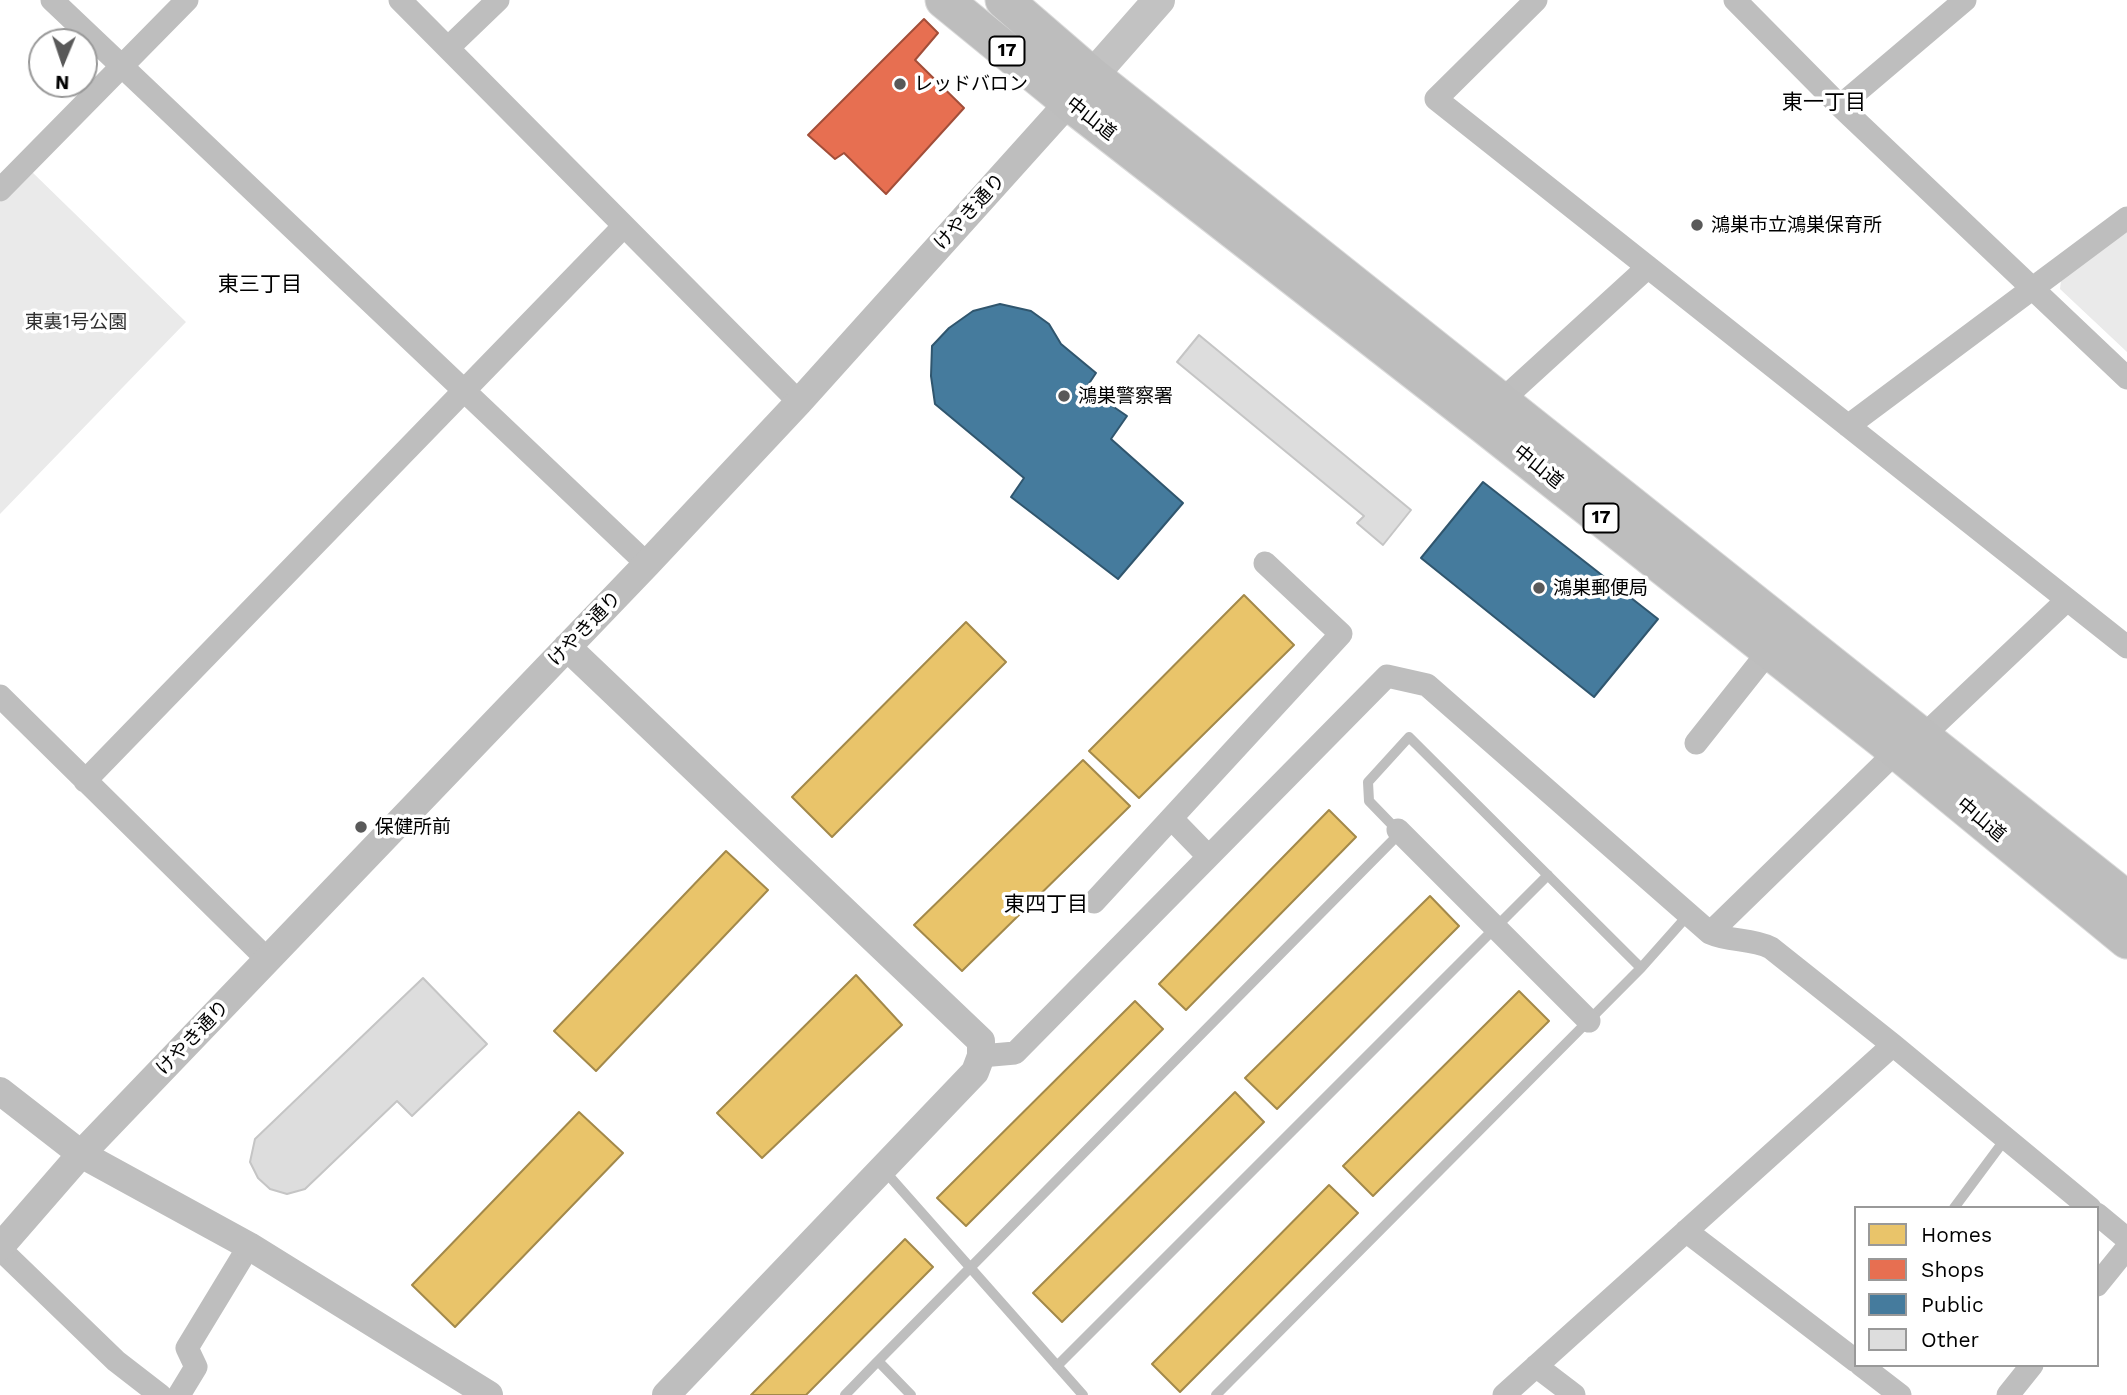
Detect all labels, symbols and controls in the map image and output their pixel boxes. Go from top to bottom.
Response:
north arrow [28,28,98,98]
road number: 17 [990,36,1024,66]
text: N [55,71,70,94]
place label: レッドバロン [914,73,1028,95]
marker: レッドバロン [892,76,908,92]
district label: 東一丁目 [1782,90,1866,116]
street label: 中山道 [1062,92,1120,146]
street label: けやき通り [930,169,1010,255]
place label: 鴻巣市立鴻巣保育所 [1711,214,1882,236]
marker: 鴻巣市立鴻巣保育所 [1689,217,1705,233]
district label: 東三丁目 [218,272,302,298]
park label: 東裏1号公園 [25,311,127,333]
place label: 鴻巣警察署 [1078,385,1173,407]
marker: 鴻巣警察署 [1056,388,1072,404]
street label: 中山道 [1509,440,1567,494]
road number: 17 [1584,504,1618,532]
place label: 鴻巣郵便局 [1553,577,1648,599]
marker: 鴻巣郵便局 [1531,580,1547,596]
street label: けやき通り [544,587,626,671]
street label: 中山道 [1952,793,2010,847]
place label: 保健所前 [375,816,451,838]
marker: 保健所前 [353,819,369,835]
district label: 東四丁目 [1004,892,1088,918]
street label: けやき通り [152,996,234,1080]
legend [1854,1206,2099,1367]
text: Homes [1921,1222,1992,1247]
text: Shops [1921,1257,1984,1282]
text: Public [1921,1292,1984,1317]
text: Other [1921,1327,1979,1352]

